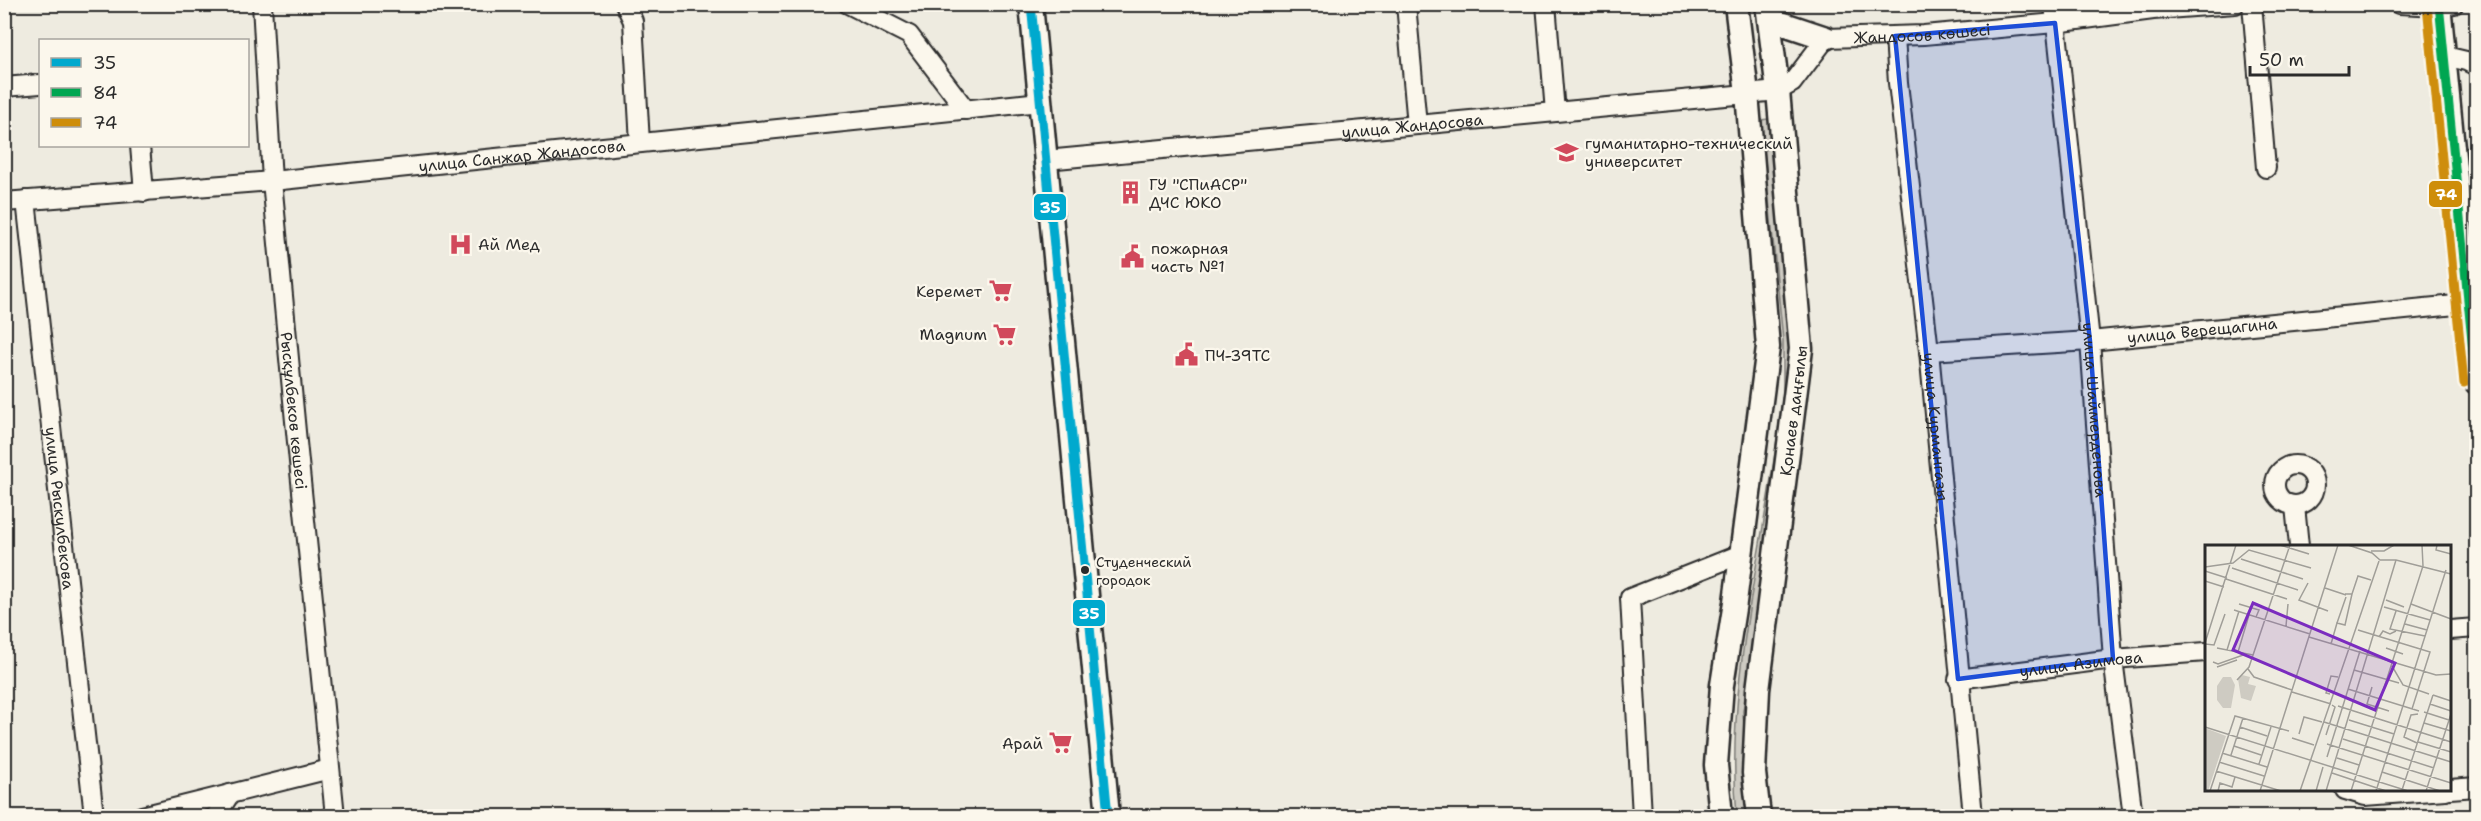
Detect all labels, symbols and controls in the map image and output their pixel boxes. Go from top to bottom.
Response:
street label: Жандосов көшесі [1853,18,1991,48]
legend [39,39,249,147]
scale bar [2250,39,2349,77]
text: 50 m [2259,48,2304,72]
text: 35 [93,51,116,75]
text: 84 [93,81,117,105]
street label: улица Жандосова [1341,108,1484,143]
text: 74 [93,111,117,135]
place label: гуманитарно-технический университет [1585,133,1793,172]
street label: улица Санжар Жандосова [418,134,626,176]
school or university icon: гуманитарно-технический университет [1554,139,1580,165]
place label: ГУ "СПиАСР" ДЧС ЮКО [1149,174,1247,213]
building icon: ГУ "СПиАСР" ДЧС ЮКО [1118,180,1144,206]
line badge: 74 [2428,180,2463,208]
text: 74 [2435,184,2457,205]
line badge: 35 [1033,193,1067,221]
text: 35 [1039,197,1061,218]
hospital icon: Ай Мед [447,231,473,257]
place label: Ай Мед [478,234,540,255]
place label: пожарная часть №1 [1151,238,1228,277]
public building icon: пожарная часть №1 [1120,244,1146,270]
supermarket icon: Керемет [987,278,1013,304]
place label: Керемет [916,281,983,302]
street label: улица Верещагина [2126,312,2278,348]
supermarket icon: Magnum [992,321,1018,347]
street label: улица Шаймерденова [2078,321,2112,498]
place label: Magnum [920,324,987,345]
street label: Рысқұлбеков көшесі [276,331,312,490]
public building icon: ПЧ-39ТС [1174,342,1200,368]
street label: Қонаев даңғылы [1775,344,1812,477]
place label: ПЧ-39ТС [1205,345,1270,366]
street label: улица Курмангазы [1919,352,1954,502]
street label: улица Рыскулбекова [41,426,79,591]
inset map [2205,545,2451,791]
place label: Студенческий городок [1096,553,1191,589]
marker: Студенческий городок [1079,564,1091,576]
line badge: 35 [1072,599,1106,627]
text: 35 [1078,603,1100,624]
street label: улица Азимова [2018,646,2144,681]
supermarket icon: Арай [1048,730,1074,756]
place label: Арай [1002,733,1043,754]

